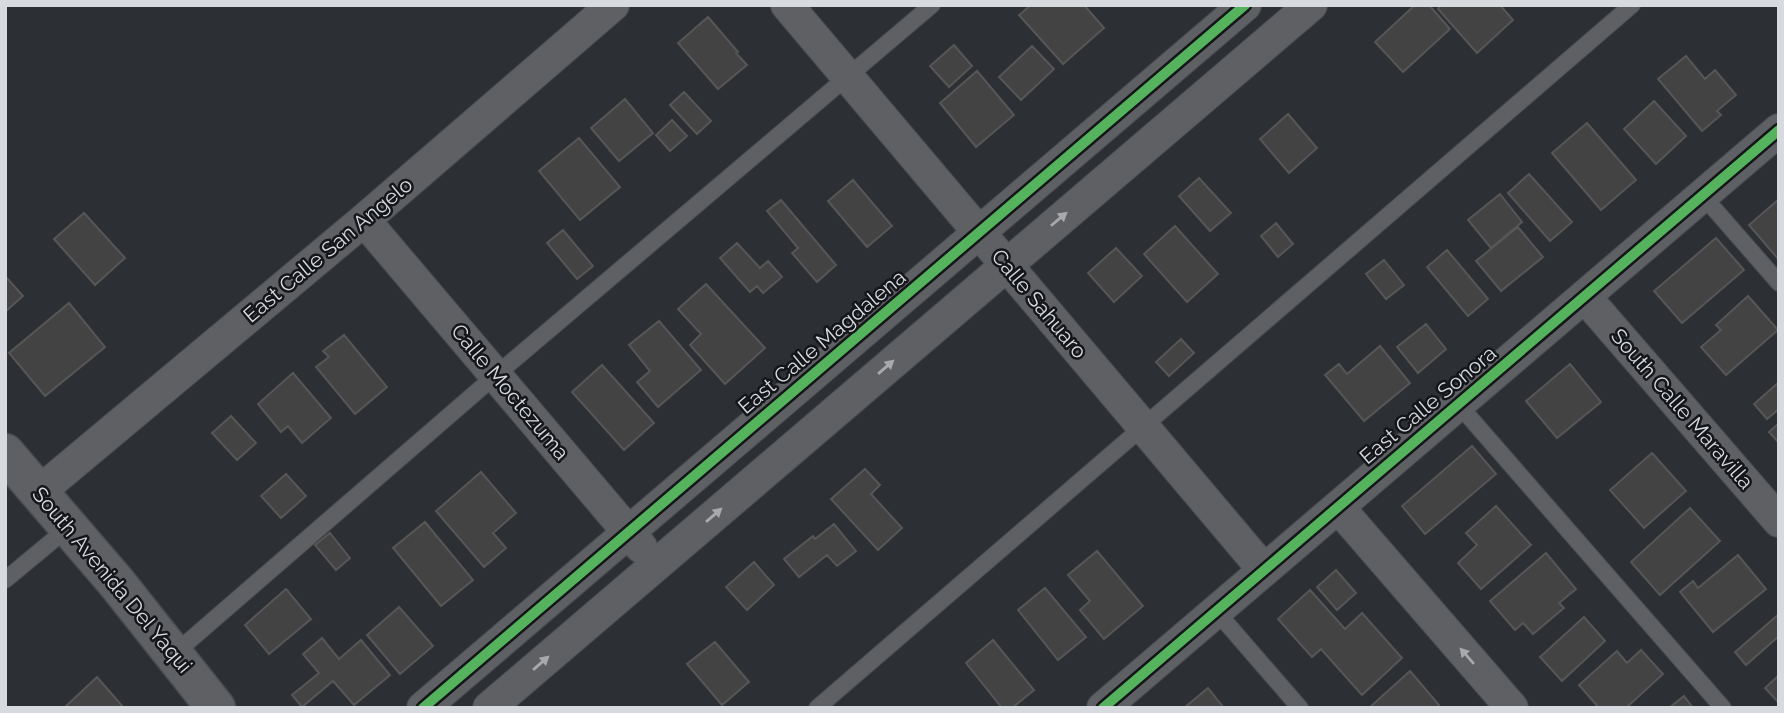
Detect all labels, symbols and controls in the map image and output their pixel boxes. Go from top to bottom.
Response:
street label: East Calle San Angelo [238,172,417,328]
one-way arrow [1050,211,1068,227]
street label: Calle Sahuaro [986,244,1092,363]
street label: East Calle Magdalena [733,264,910,419]
street label: Calle Moctezuma [446,319,575,465]
street label: South Calle Maravilla [1606,323,1759,494]
street label: East Calle Sonora [1354,340,1501,469]
one-way arrow [878,360,895,375]
street label: South Avenida Del Yaqui [27,482,198,678]
one-way arrow [705,508,722,523]
one-way arrow [1459,647,1475,665]
one-way arrow [532,655,550,671]

